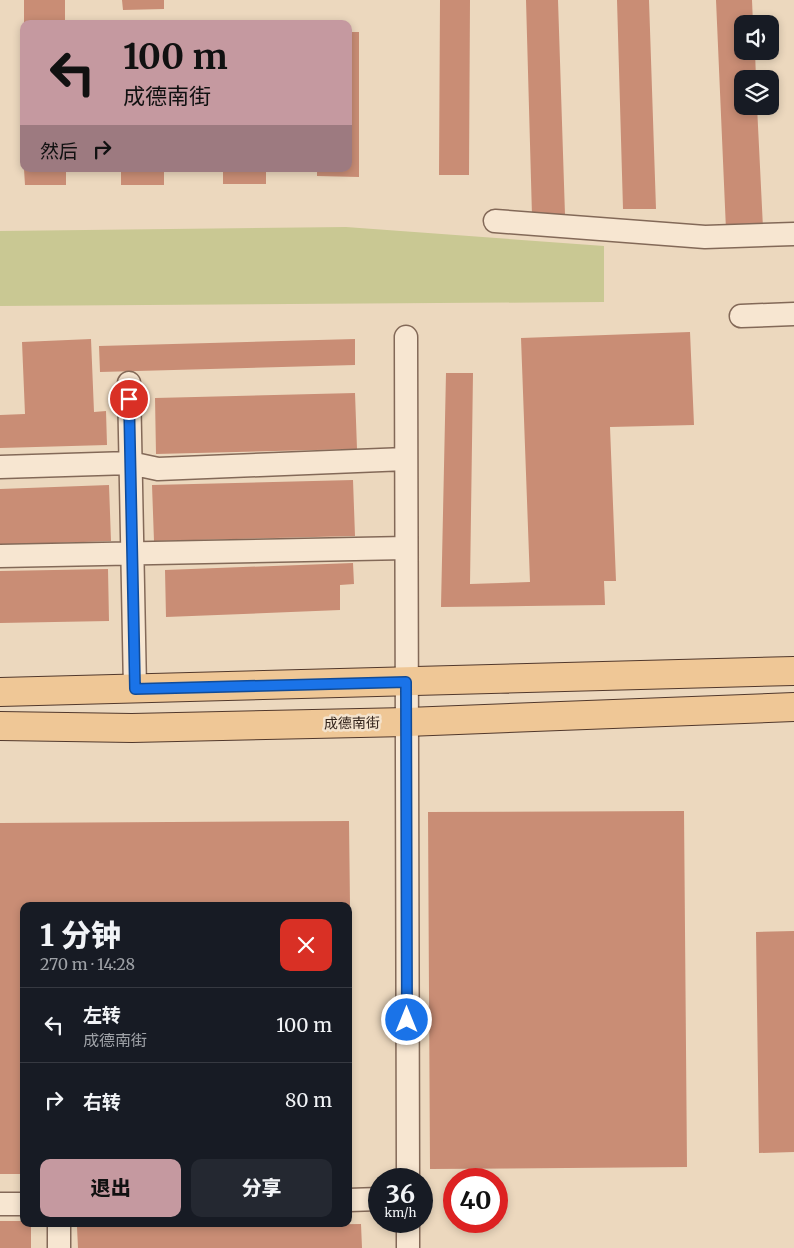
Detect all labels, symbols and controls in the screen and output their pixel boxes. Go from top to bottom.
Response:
map controls [734,15,779,115]
button: sound [734,15,779,60]
text: 100 m [123,35,228,79]
icon: left [40,40,105,105]
button: layers [734,70,779,115]
text: 成德南街 [123,82,211,110]
icon: right [88,135,116,163]
text: 然后 [40,139,78,163]
pin [108,378,150,420]
icon: arrive [115,385,143,413]
street label: 成德南街 [324,714,380,732]
text: 1 分钟 [40,916,121,954]
button: close [280,919,332,971]
text: 270 m · 14:28 [40,954,135,974]
position arrow [380,993,432,1045]
text: 左转 [83,1003,121,1027]
icon: left [40,1011,68,1039]
text: 100 m [276,1013,332,1037]
text: 成德南街 [83,1030,147,1050]
icon: right [40,1086,68,1114]
text: 80 m [285,1088,332,1112]
text: 右转 [83,1090,121,1114]
button: 退出 [40,1159,181,1217]
button: 分享 [191,1159,332,1217]
speed limit sign: 40 [443,1168,508,1233]
text: 36 [386,1178,415,1210]
text: km/h [385,1205,416,1220]

